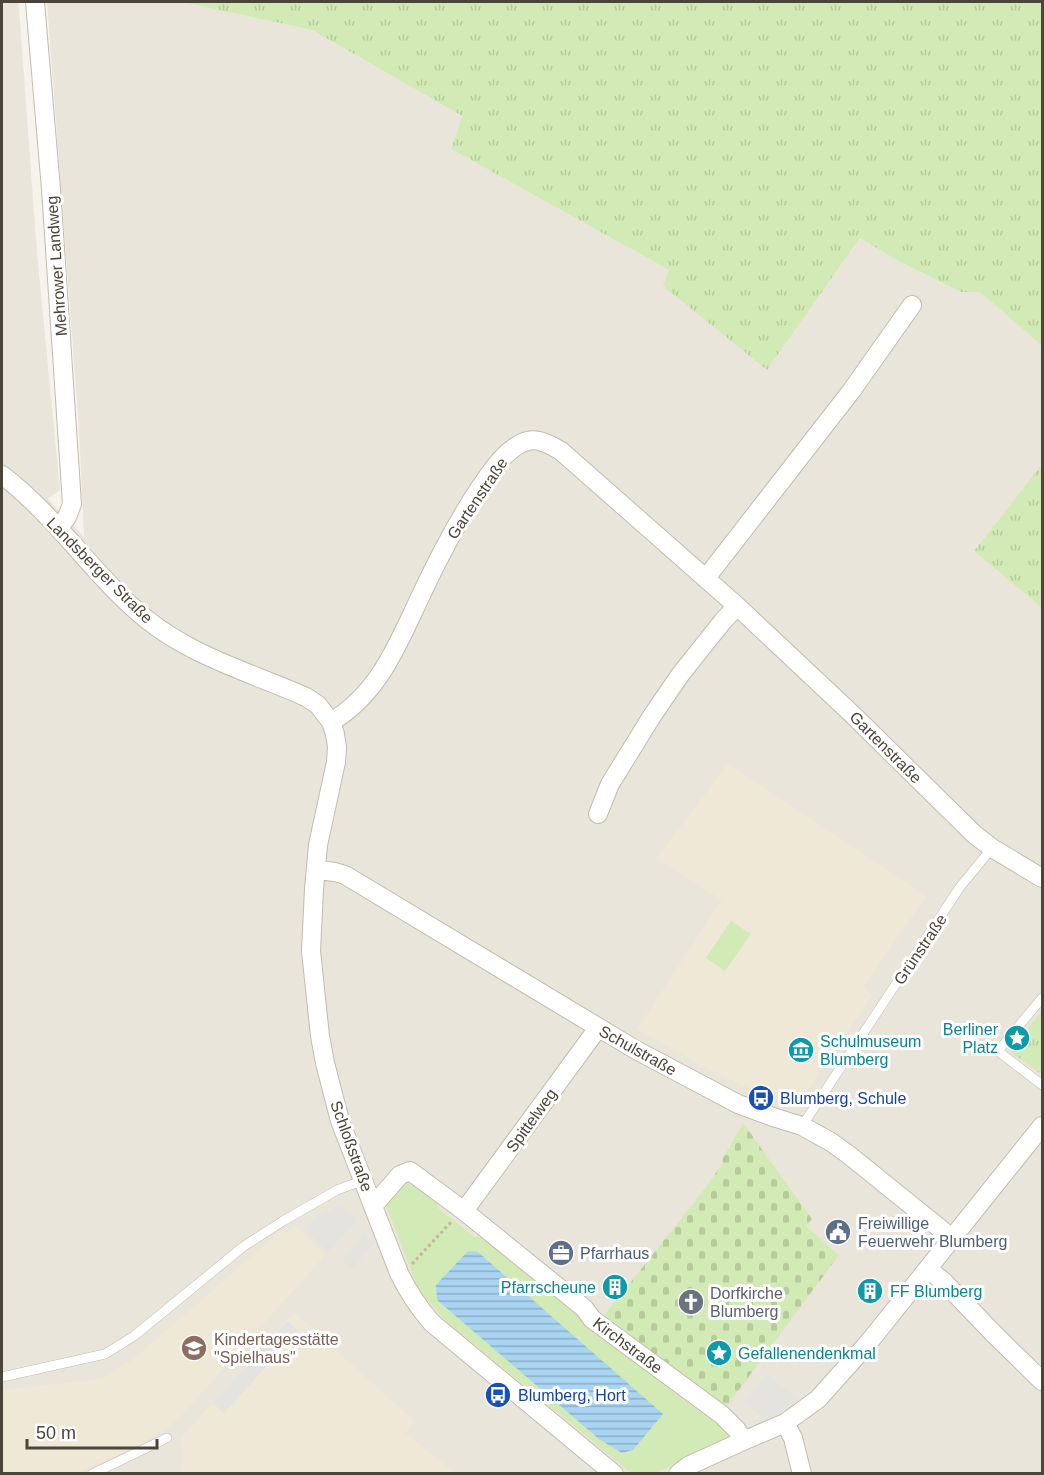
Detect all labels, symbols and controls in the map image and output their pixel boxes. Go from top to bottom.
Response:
street label: Mehrower Landweg [43,195,70,337]
street label: Gartenstraße [444,454,511,542]
street label: Landsberger Straße [43,514,156,627]
street label: Gartenstraße [846,708,925,787]
street label: Grünstraße [891,911,950,988]
place label: Berliner Platz [943,1021,999,1056]
street label: Schulstraße [596,1022,679,1079]
place icon: Berliner Platz [1002,1023,1032,1053]
place label: Schulmuseum Blumberg [820,1033,921,1068]
museum icon: Schulmuseum Blumberg [786,1035,816,1065]
bus stop icon: Blumberg, Schule [746,1083,776,1113]
street label: Spittelweg [503,1085,560,1155]
place label: Blumberg, Schule [780,1090,906,1107]
street label: Schloßstraße [327,1099,376,1194]
place label: Freiwillige Feuerwehr Blumberg [858,1215,1007,1250]
public building icon: Freiwillige Feuerwehr Blumberg [823,1217,853,1247]
office icon: Pfarrhaus [546,1238,576,1268]
place label: Pfarrhaus [580,1245,649,1262]
building icon: Pfarrscheune [600,1272,630,1302]
building icon: FF Blumberg [855,1276,885,1306]
place label: Pfarrscheune [501,1279,596,1296]
place label: FF Blumberg [890,1283,982,1300]
place label: Dorfkirche Blumberg [710,1285,783,1320]
church icon: Dorfkirche Blumberg [676,1287,706,1317]
street label: Kirchstraße [590,1314,666,1377]
place label: Kindertagesstätte "Spielhaus" [214,1331,339,1366]
school or university icon: Kindertagesstätte "Spielhaus" [179,1333,209,1363]
place icon: Gefallenendenkmal [704,1338,734,1368]
place label: Gefallenendenkmal [738,1345,876,1362]
bus stop icon: Blumberg, Hort [483,1380,513,1410]
place label: Blumberg, Hort [518,1387,626,1404]
scale bar [27,1412,158,1450]
text: 50 m [36,1423,76,1443]

